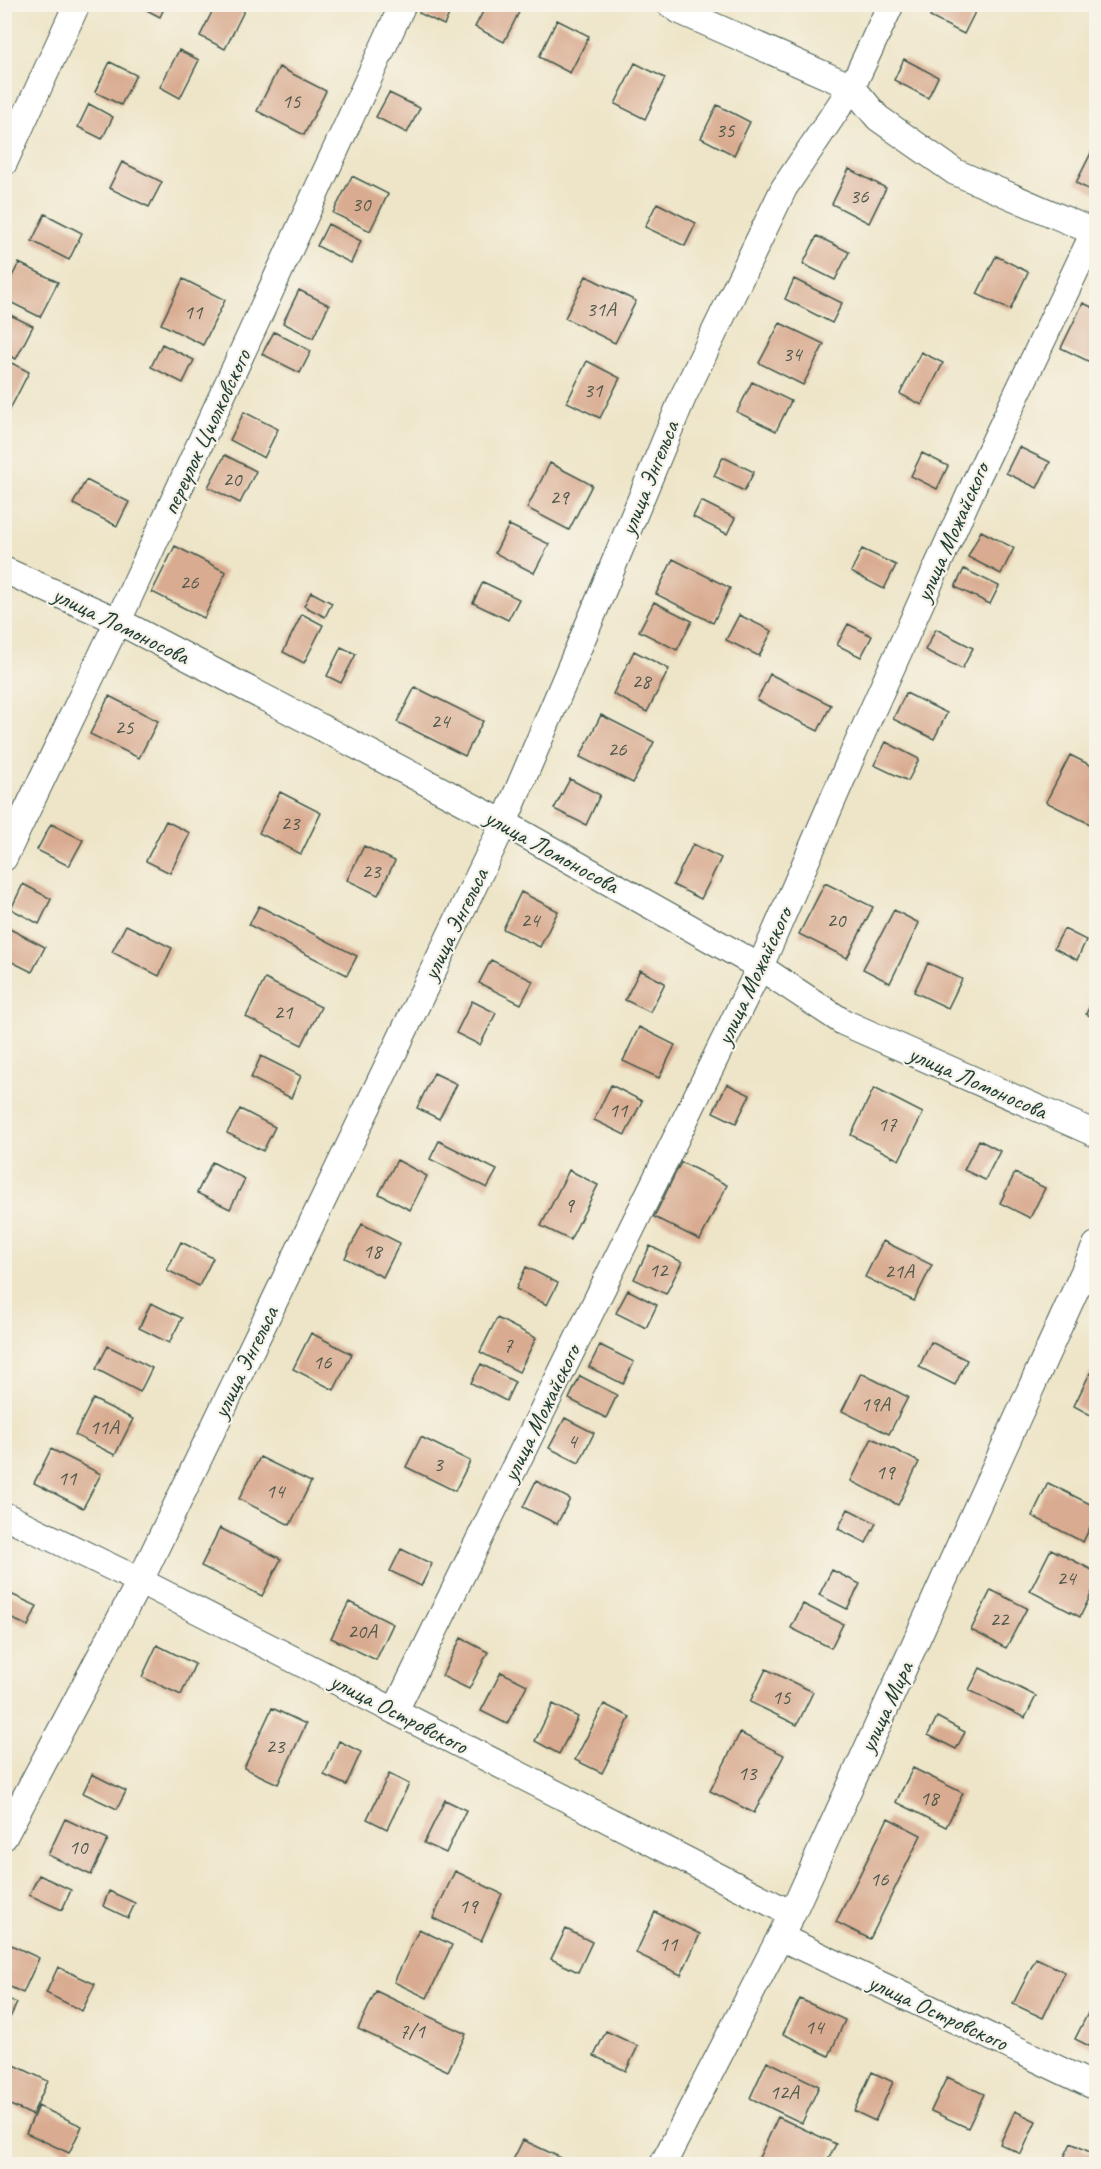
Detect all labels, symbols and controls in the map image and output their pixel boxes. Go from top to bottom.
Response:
house number: 15 [282,88,302,114]
house number: 35 [716,117,736,143]
house number: 36 [850,183,869,209]
house number: 30 [352,191,372,217]
house number: 31А [586,296,617,322]
house number: 11 [184,299,204,325]
house number: 34 [783,341,804,367]
street label: переулок Циолковского [155,343,258,519]
house number: 31 [584,377,604,403]
street label: улица Энгельса [612,415,686,541]
street label: улица Можайского [907,456,997,608]
house number: 20 [223,466,243,492]
house number: 29 [550,484,570,510]
house number: 26 [180,569,199,595]
street label: улица Ломоносова [46,578,195,672]
house number: 28 [632,668,653,694]
house number: 24 [431,708,452,734]
house number: 25 [115,714,135,740]
house number: 26 [608,736,627,762]
street label: улица Ломоносова [478,801,625,901]
house number: 23 [281,810,301,836]
house number: 23 [362,858,382,884]
street label: улица Энгельса [414,862,496,987]
street label: улица Можайского [708,900,800,1052]
house number: 24 [521,907,542,933]
house number: 20 [827,907,847,933]
house number: 21 [274,999,294,1025]
street label: улица Ломоносова [902,1037,1053,1126]
house number: 11 [609,1097,629,1123]
house number: 17 [878,1111,898,1137]
house number: 9 [564,1192,575,1218]
house number: 18 [363,1238,384,1264]
house number: 12 [649,1257,669,1283]
house number: 21А [884,1258,915,1284]
street label: улица Энгельса [204,1300,286,1425]
house number: 7 [503,1332,514,1358]
street label: улица Можайского [494,1337,588,1488]
house number: 16 [313,1349,332,1375]
house number: 19А [860,1391,891,1417]
house number: 11А [89,1414,120,1440]
house number: 4 [567,1428,579,1454]
house number: 3 [433,1451,444,1477]
house number: 19 [876,1459,896,1485]
house number: 11 [58,1465,78,1491]
house number: 14 [266,1478,287,1504]
house number: 24 [1057,1565,1078,1591]
house number: 22 [990,1606,1010,1632]
house number: 20А [347,1618,378,1644]
street label: улица Мира [851,1656,921,1759]
street label: улица Островского [323,1665,474,1761]
house number: 15 [772,1684,792,1710]
house number: 23 [266,1733,286,1759]
house number: 13 [738,1760,758,1786]
house number: 18 [920,1785,941,1811]
house number: 10 [69,1834,89,1860]
house number: 16 [870,1866,889,1892]
house number: 19 [459,1893,479,1919]
house number: 11 [659,1931,679,1957]
street label: улица Островского [862,1966,1014,2058]
house number: 14 [805,2014,826,2040]
house number: 7/1 [399,2018,426,2044]
house number: 12А [769,2079,800,2105]

